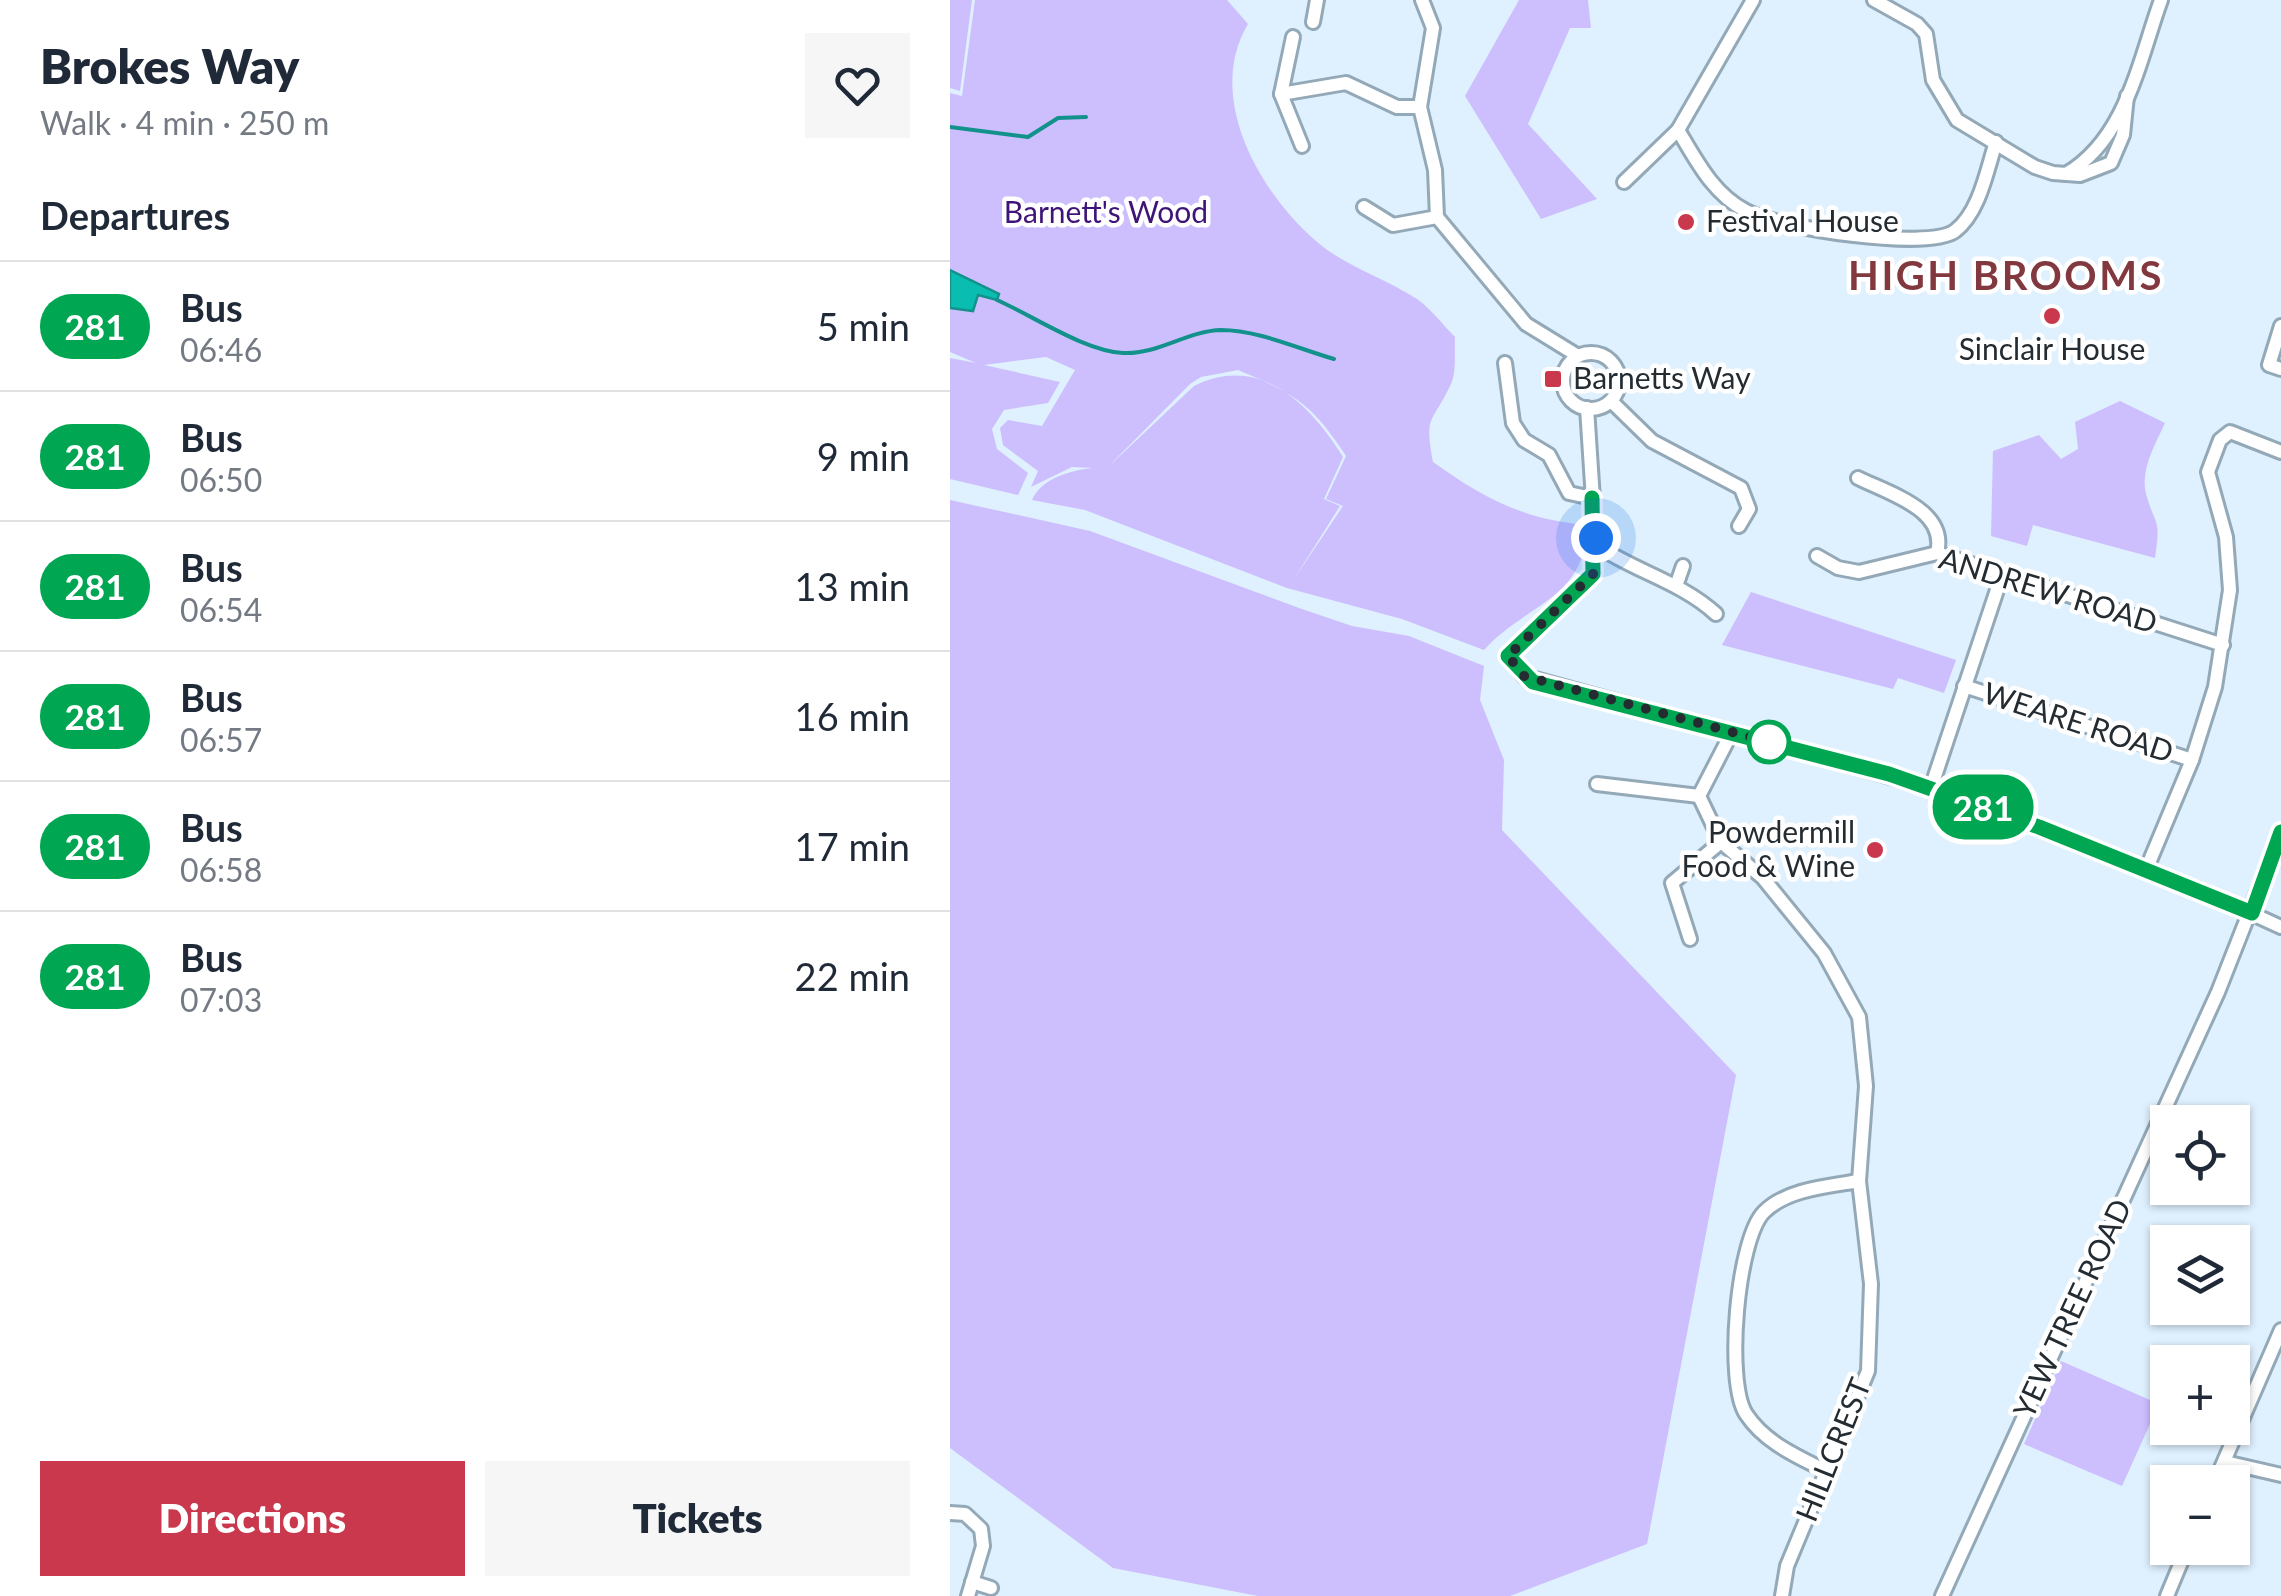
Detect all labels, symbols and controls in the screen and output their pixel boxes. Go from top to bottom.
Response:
button: heart [805,33,910,138]
text: Brokes Way [40,37,299,94]
text: Walk · 4 min · 250 m [40,103,329,142]
text: Departures [40,192,230,238]
park label: Barnett's Wood [1004,193,1208,229]
place label: Festival House [1706,202,1899,238]
marker: Festival House [1675,211,1697,233]
district label: HIGH BROOMS [1848,251,2164,299]
text: Bus [180,284,243,330]
text: 5 min [817,303,910,349]
text: 281 [65,305,125,347]
marker: Sinclair House [2041,305,2063,327]
text: 06:46 [180,330,262,369]
place label: Sinclair House [1959,330,2145,366]
place label: Barnetts Way [1573,359,1751,395]
marker: Barnetts Way [1542,368,1564,390]
text: Bus [180,414,243,460]
text: 9 min [817,433,910,479]
text: 281 [65,435,125,477]
text: 06:50 [180,460,262,499]
your location [1571,513,1621,563]
street label: ANDREW ROAD [1935,539,2162,639]
text: Bus [180,544,243,590]
text: 13 min [795,563,910,609]
text: 281 [65,565,125,607]
text: 06:54 [180,590,262,629]
street label: WEARE ROAD [1979,673,2178,769]
text: Bus [180,674,243,720]
text: 16 min [795,693,910,739]
text: 281 [65,695,125,737]
text: 06:57 [180,720,262,759]
unlabelled marker [1748,721,1790,763]
line badge: 281 [1926,774,2040,840]
text: 281 [1953,786,2013,828]
text: Bus [180,804,243,850]
place label: Powdermill Food & Wine [1681,813,1855,883]
text: 17 min [795,823,910,869]
text: 281 [65,825,125,867]
marker: Powdermill Food & Wine [1864,839,1886,861]
text: 06:58 [180,850,262,889]
text: Bus [180,934,243,980]
text: 22 min [795,953,910,999]
text: 281 [65,955,125,997]
text: 07:03 [180,980,262,1019]
map controls [2150,1105,2250,1565]
button: locate [2150,1105,2250,1205]
street label: YEW TREE ROAD [2005,1193,2138,1423]
button: layers [2150,1225,2250,1325]
button: + [2150,1345,2250,1445]
street label: HILLCREST [1787,1372,1877,1526]
button: Directions [40,1461,465,1576]
button: Tickets [485,1461,910,1576]
button: − [2150,1465,2250,1565]

